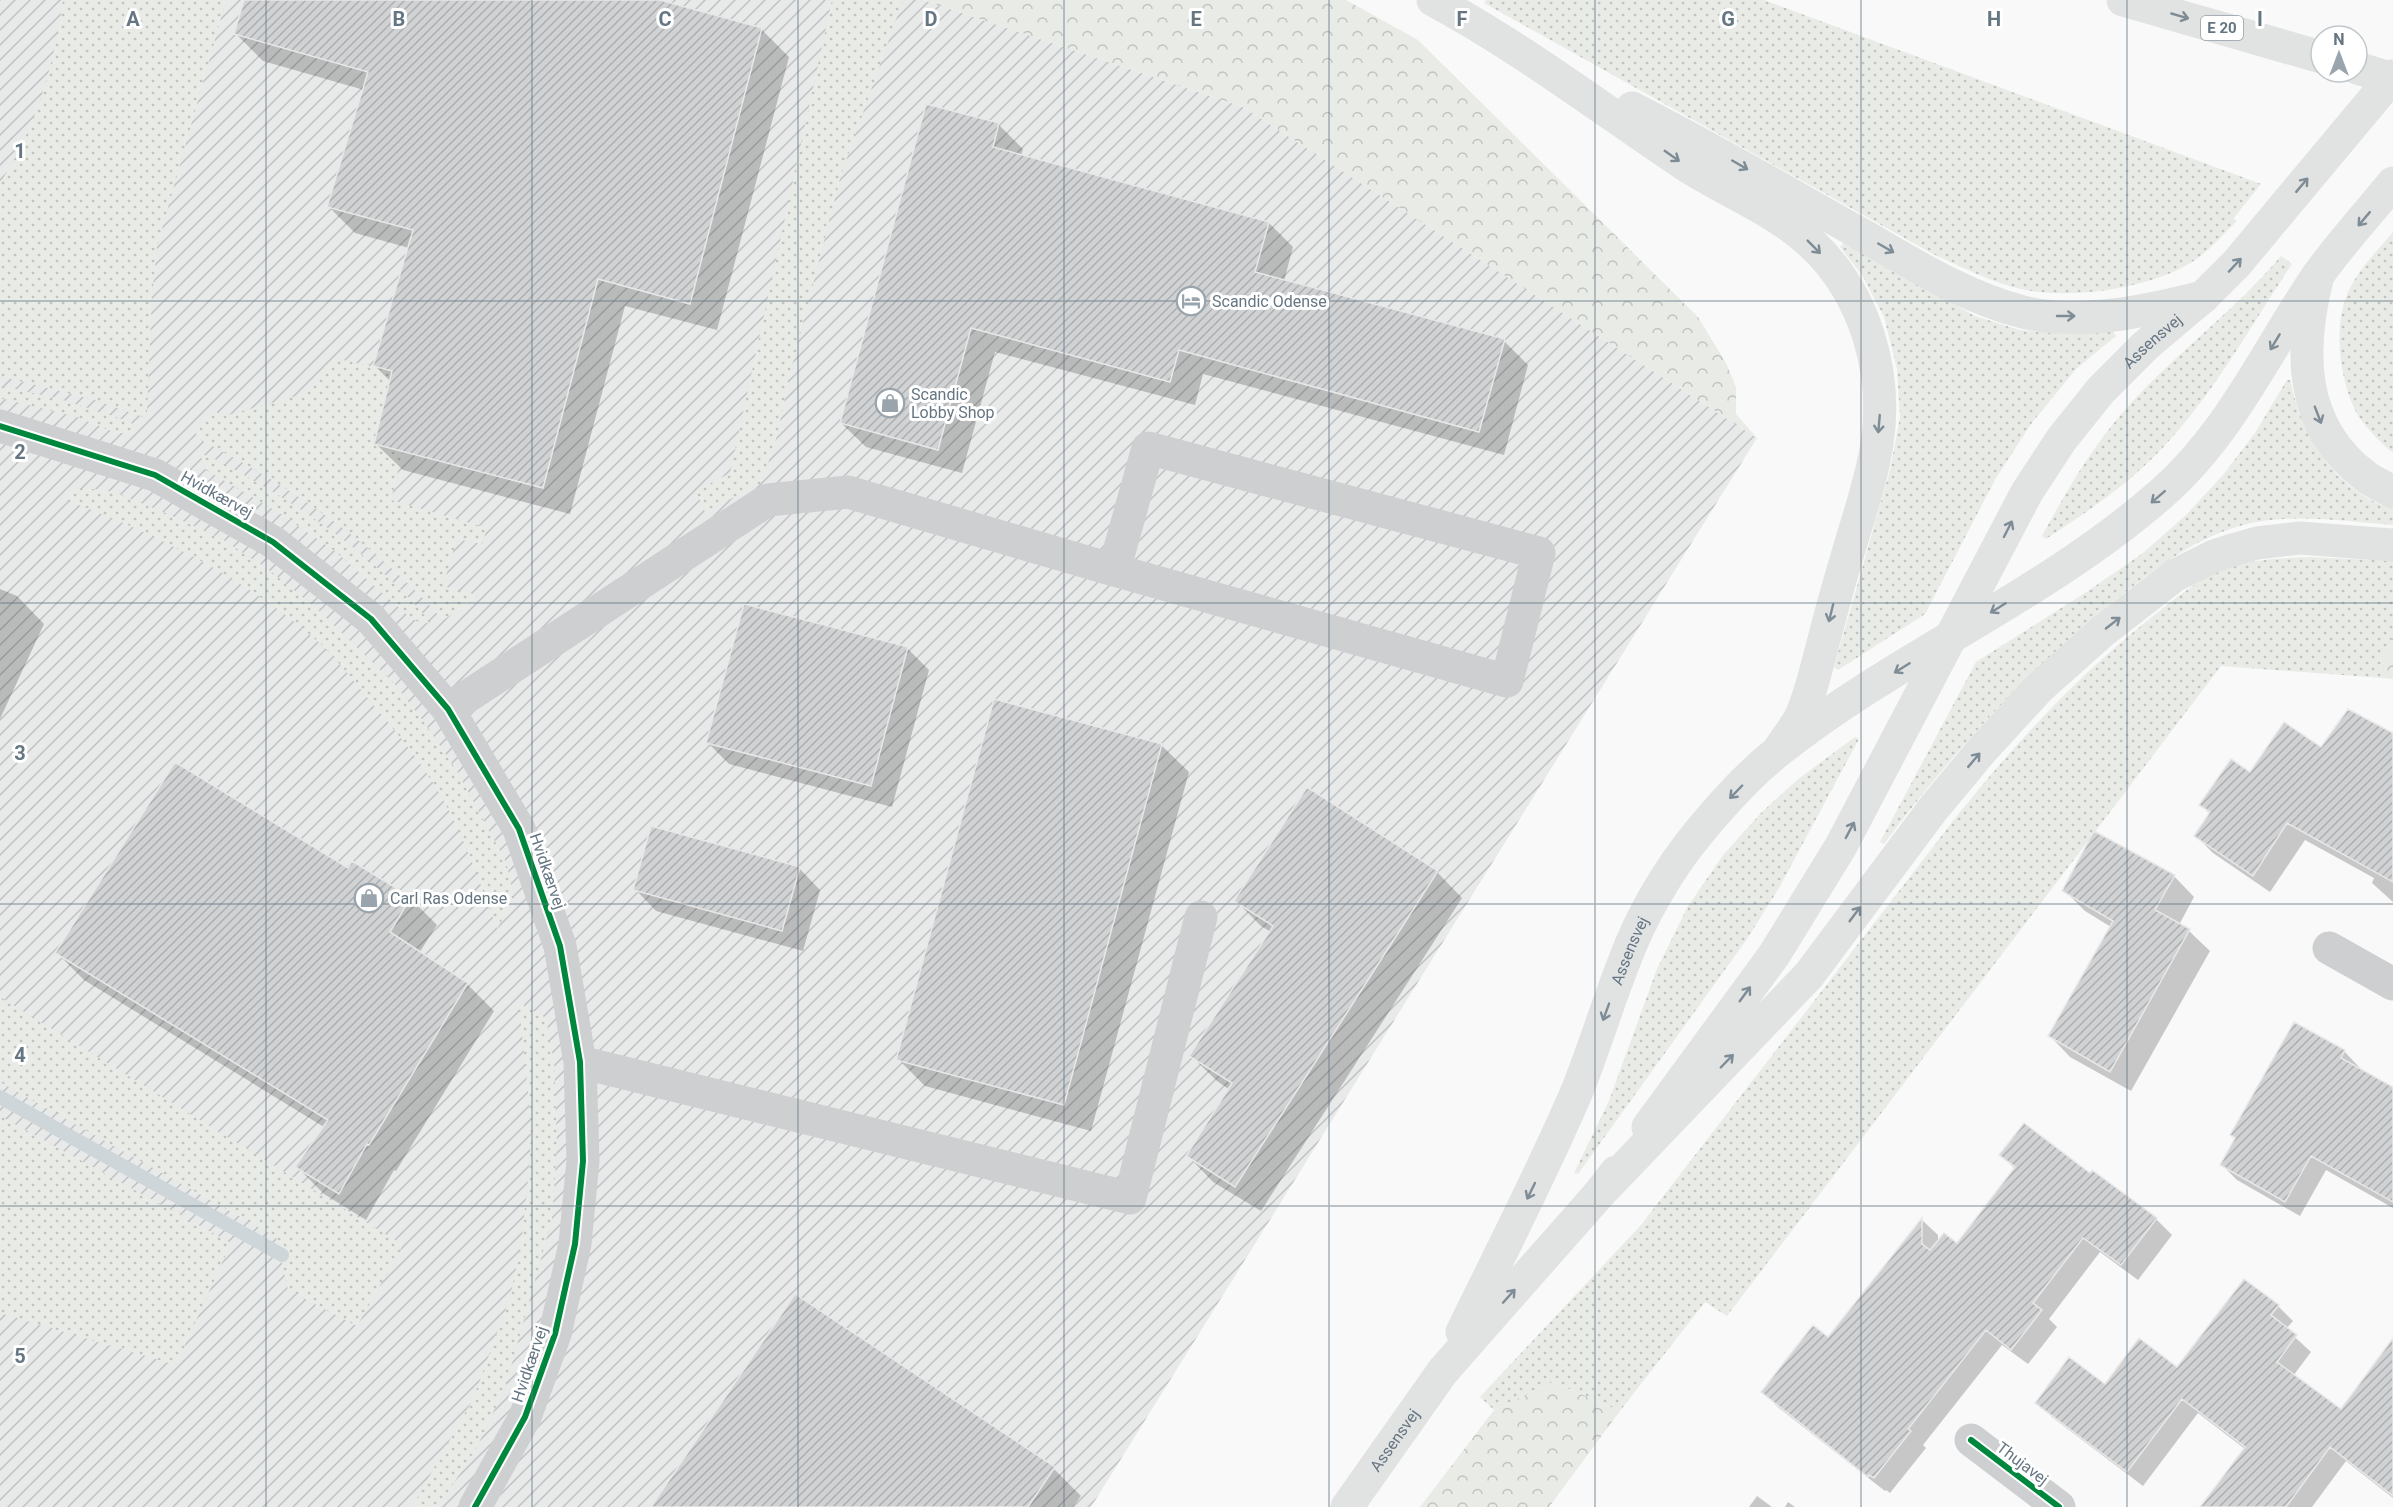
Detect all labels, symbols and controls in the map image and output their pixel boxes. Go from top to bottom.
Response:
text: A [126,7,140,31]
text: B [393,7,405,31]
text: C [658,7,672,31]
text: D [925,7,938,31]
text: E [1190,7,1202,31]
text: F [1457,7,1468,31]
text: G [1721,7,1735,31]
text: H [1987,7,2001,31]
text: I [2257,7,2263,31]
one-way arrow [2170,11,2189,22]
road number: E 20 [2201,16,2243,40]
north arrow [2309,24,2369,84]
text: N [2333,30,2345,49]
text: 1 [14,139,26,163]
one-way arrow [1664,150,1680,162]
one-way arrow [1731,160,1748,172]
one-way arrow [2295,178,2309,193]
one-way arrow [2357,211,2370,227]
one-way arrow [1806,240,1821,254]
one-way arrow [1877,243,1894,255]
one-way arrow [2228,258,2242,273]
hotel icon: Scandic Odense [1175,285,1207,317]
place label: Scandic Odense [1212,292,1327,311]
one-way arrow [2055,310,2075,322]
street label: Assensvej [2119,310,2186,373]
one-way arrow [2268,333,2280,350]
place label: Scandic Lobby Shop [911,385,995,422]
shop icon: Scandic Lobby Shop [874,387,906,419]
one-way arrow [2313,405,2324,424]
one-way arrow [1873,414,1884,434]
text: 2 [14,440,26,464]
street label: Hvidkærvej [178,467,256,522]
one-way arrow [2151,490,2166,504]
one-way arrow [2003,521,2014,539]
one-way arrow [1824,603,1836,622]
one-way arrow [1990,603,2007,615]
one-way arrow [2104,617,2120,630]
one-way arrow [1894,662,1911,674]
text: 3 [14,741,26,765]
one-way arrow [1967,753,1981,768]
one-way arrow [1729,784,1743,799]
one-way arrow [1844,821,1856,839]
street label: Hvidkærvej [526,831,569,912]
shop icon: Carl Ras Odense [353,882,385,914]
place label: Carl Ras Odense [390,889,507,908]
one-way arrow [1848,906,1861,922]
street label: Assensvej [1607,913,1653,988]
one-way arrow [1739,987,1752,1003]
one-way arrow [1600,1002,1611,1021]
text: 4 [14,1043,26,1067]
one-way arrow [1720,1053,1734,1068]
one-way arrow [1524,1182,1536,1200]
one-way arrow [1502,1289,1516,1304]
street label: Hvidkærvej [508,1324,551,1405]
text: 5 [14,1344,26,1368]
street label: Assensvej [1366,1405,1423,1475]
street label: Thujavej [1993,1438,2052,1489]

